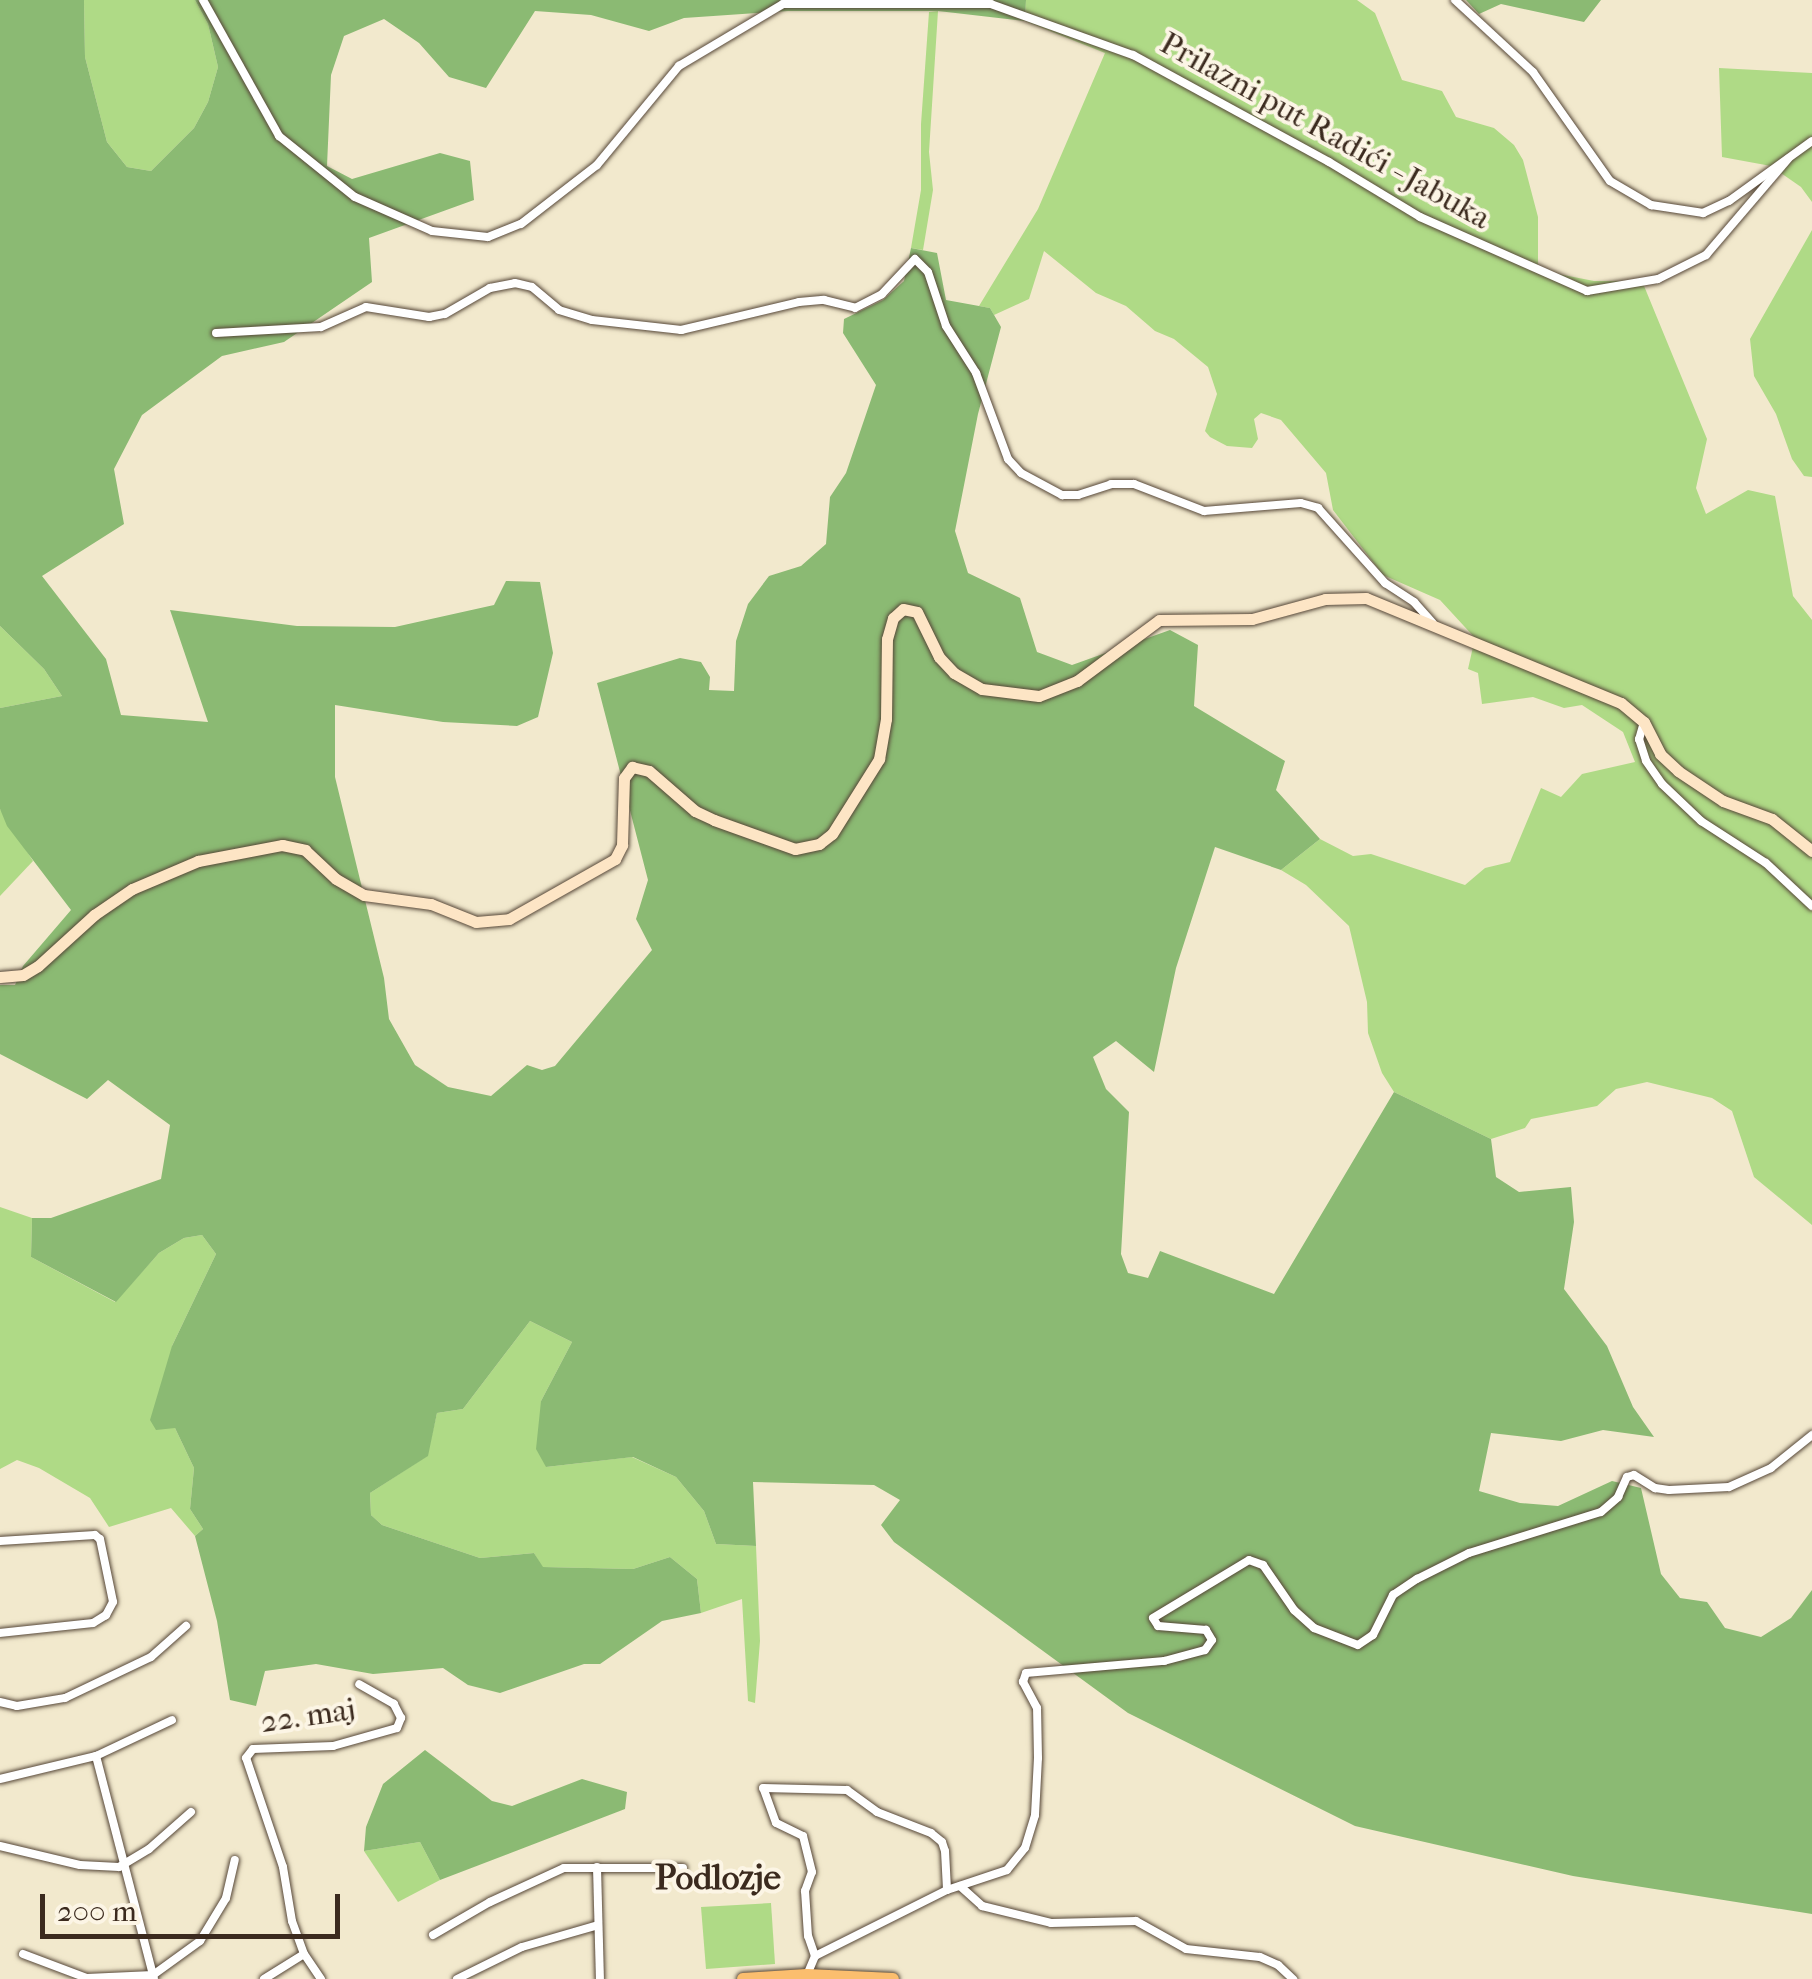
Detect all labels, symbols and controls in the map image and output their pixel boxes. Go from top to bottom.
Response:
street label: Prilazni put Radići - Jabuka [1153,24,1497,238]
street label: 22. maj [258,1690,358,1742]
district label: Podlozje [655,1857,781,1899]
scale bar [45,1874,345,1936]
text: 200 m [57,1894,137,1929]

